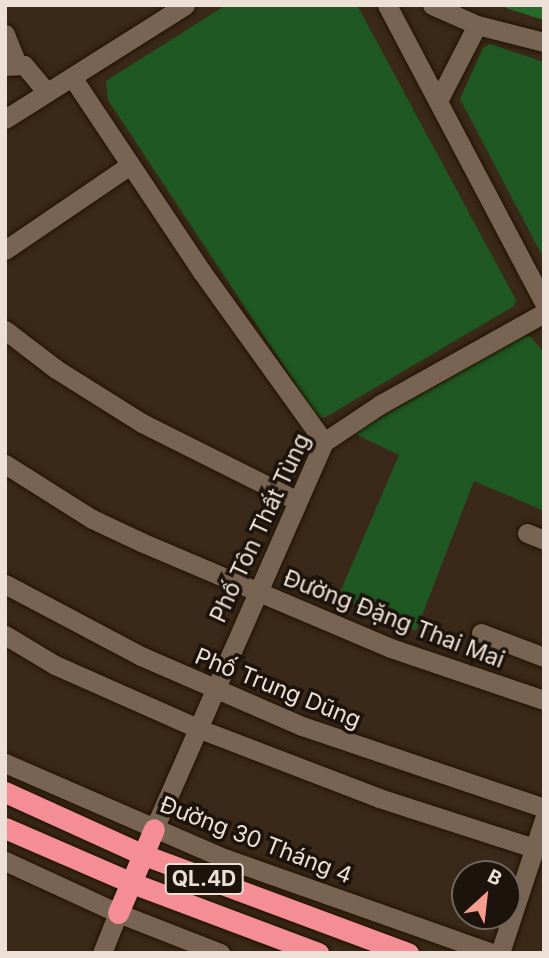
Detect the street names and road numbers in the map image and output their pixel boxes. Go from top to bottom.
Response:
street label: Phố Tôn Thất Tùng [204,429,316,627]
street label: Đường Đặng Thai Mai [280,564,508,674]
street label: Phố Trung Dũng [191,642,365,734]
street label: Đường 30 Tháng 4 [156,791,356,889]
road number: QL.4D [164,862,244,896]

